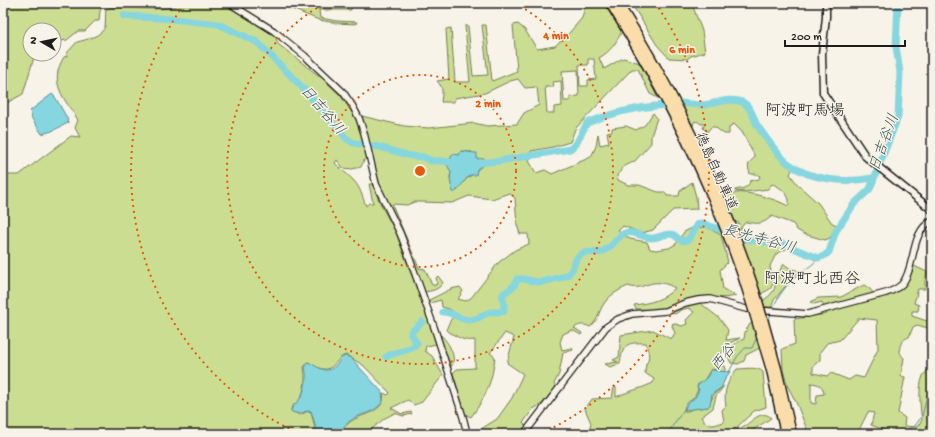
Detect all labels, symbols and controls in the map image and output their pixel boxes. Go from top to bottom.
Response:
north arrow [22,22,62,62]
scale bar [785,22,905,48]
text: 4 min [542,30,569,44]
text: 200 m [791,31,822,45]
text: N [28,36,41,45]
text: 6 min [669,44,695,58]
water label: 日吉谷川 [296,82,348,140]
text: 2 min [475,98,501,112]
district label: 阿波町馬場 [765,102,845,122]
water label: 日吉谷川 [866,112,904,174]
street label: 徳島自動車道 [690,130,740,214]
centre of rings [413,164,427,178]
water label: 長光寺谷川 [720,221,798,258]
district label: 阿波町北西谷 [764,270,860,290]
water label: 西谷 [707,340,741,375]

